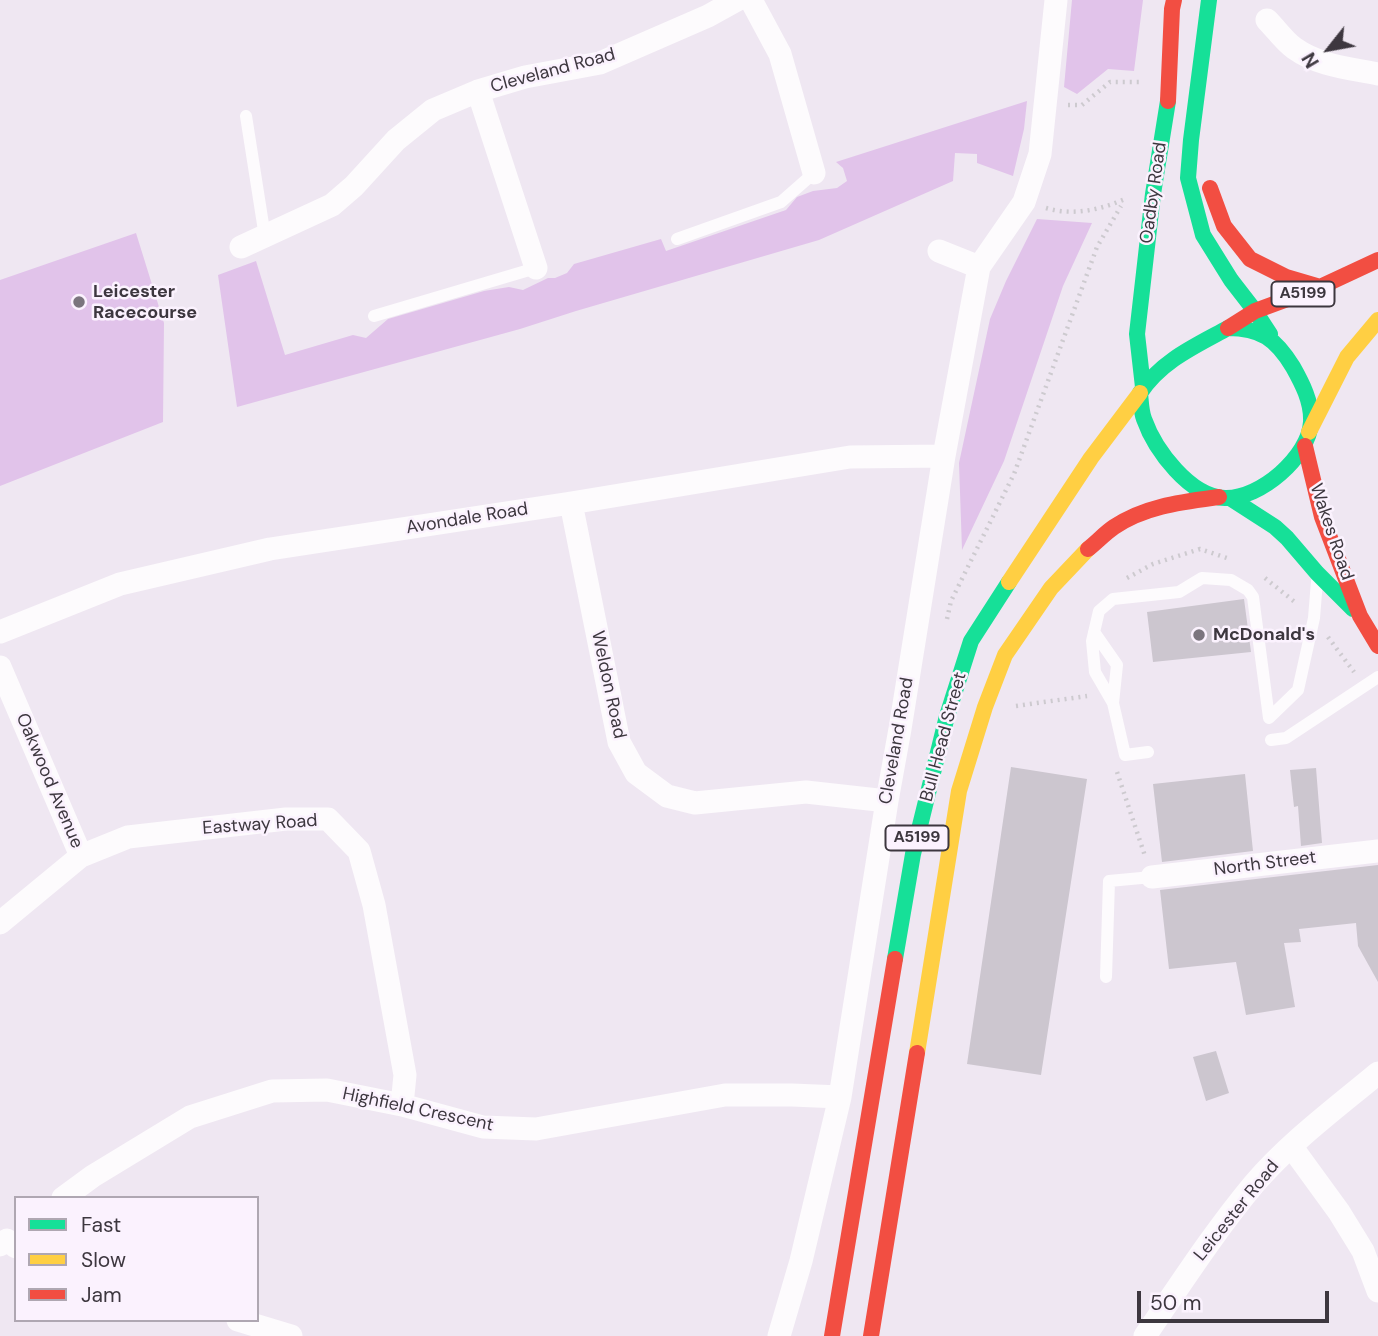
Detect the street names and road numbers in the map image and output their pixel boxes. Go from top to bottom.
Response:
street label: Cleveland Road [488,44,618,98]
street label: Oadby Road [1136,141,1172,245]
road number: A5199 [1272,282,1334,306]
street label: Wakes Road [1304,481,1358,583]
street label: Avondale Road [405,499,529,539]
street label: Weldon Road [586,629,630,741]
street label: Bull Head Street [916,670,972,804]
street label: Cleveland Road [875,676,919,806]
street label: Oakwood Avenue [11,710,87,852]
street label: Eastway Road [202,810,318,840]
road number: A5199 [886,825,948,850]
street label: North Street [1213,847,1317,881]
street label: Highfield Crescent [341,1083,495,1137]
street label: Leicester Road [1190,1156,1284,1266]

